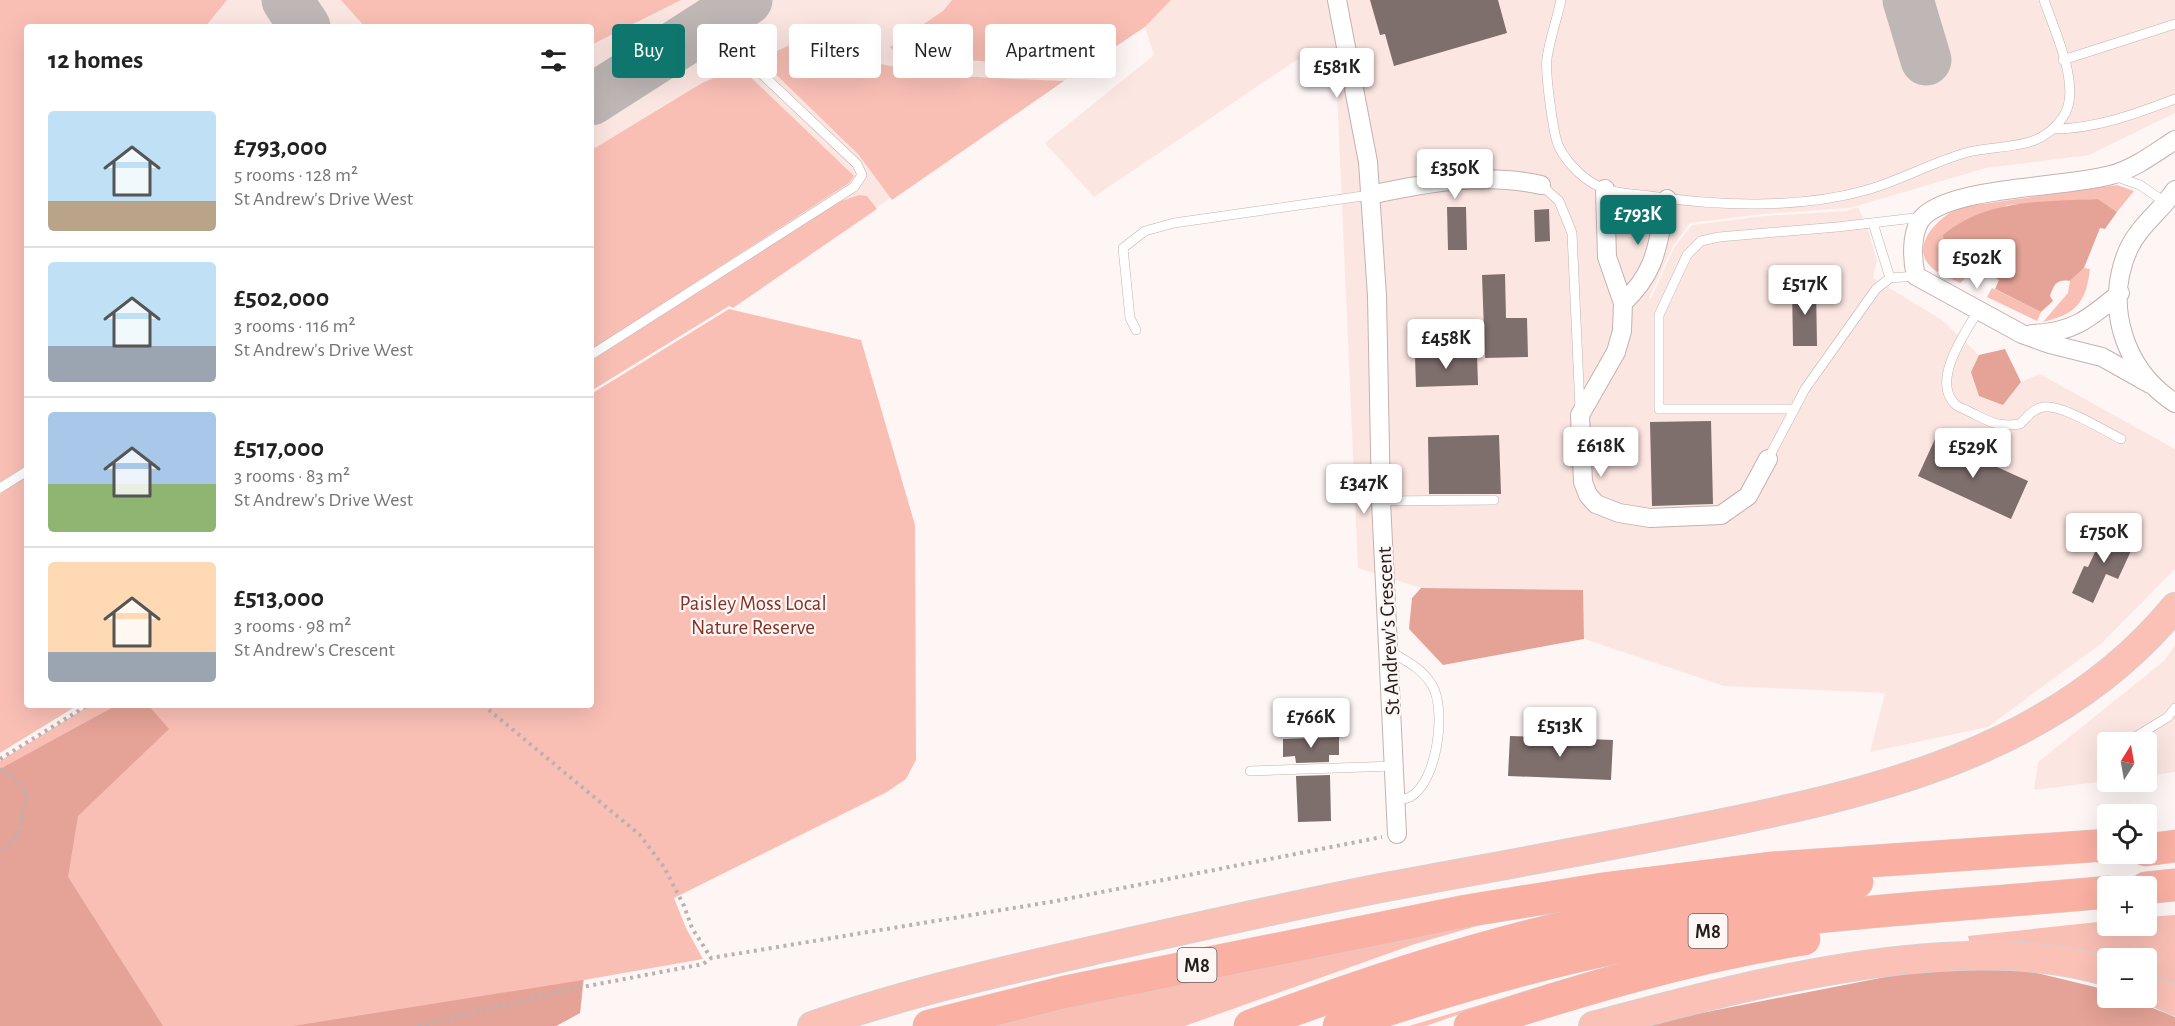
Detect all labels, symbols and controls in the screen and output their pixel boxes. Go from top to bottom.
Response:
chip: Buy [612,24,685,78]
chip: Rent [697,24,777,78]
chip: Filters [789,24,881,78]
chip: New [893,24,973,78]
chip: Apartment [985,24,1116,78]
icon: filters [537,44,570,77]
text: 12 homes [48,47,143,73]
pin: £581K [1295,48,1379,99]
text: £581K [1314,57,1360,77]
text: £793,000 [234,134,327,160]
icon: home [96,135,168,207]
pin: £350K [1413,149,1497,200]
text: £350K [1431,158,1479,178]
text: 5 rooms · 128 m² [234,165,358,185]
text: St Andrew's Drive West [234,189,413,209]
pin: £793K [1596,195,1680,246]
text: £793K [1614,204,1662,224]
pin: £502K [1935,239,2019,290]
text: £502K [1952,248,2002,268]
pin: £517K [1763,265,1847,316]
text: £517K [1782,274,1828,294]
text: £502,000 [234,285,329,311]
icon: home [96,286,168,358]
text: 3 rooms · 116 m² [234,316,355,336]
pin: £458K [1404,319,1488,370]
text: £458K [1421,328,1471,348]
text: St Andrew's Drive West [234,340,413,360]
pin: £618K [1559,427,1643,478]
pin: £529K [1931,428,2015,479]
text: £517,000 [234,435,324,461]
icon: home [96,436,168,508]
text: £618K [1577,436,1625,456]
text: £529K [1949,437,1997,457]
pin: £347K [1322,464,1406,515]
text: 3 rooms · 83 m² [234,466,350,486]
text: £347K [1340,473,1388,493]
text: St Andrew's Drive West [234,490,413,510]
pin: £750K [2062,513,2146,564]
text: £750K [2080,522,2128,542]
street label: St Andrew's Crescent [1374,546,1403,716]
text: £513,000 [234,585,324,611]
icon: home [96,586,168,658]
park label: Paisley Moss Local Nature Reserve [679,593,827,638]
text: 3 rooms · 98 m² [234,616,351,636]
text: St Andrew's Crescent [234,640,395,660]
pin: £766K [1269,698,1353,749]
text: £766K [1287,707,1335,727]
pin: £513K [1518,707,1602,758]
text: £513K [1537,716,1583,736]
north arrow [2097,732,2157,792]
map controls [2097,732,2157,1008]
button: locate [2097,804,2157,864]
button: + [2097,876,2157,936]
road number: M8 [1688,914,1728,948]
road number: M8 [1178,948,1216,982]
button: − [2097,948,2157,1008]

